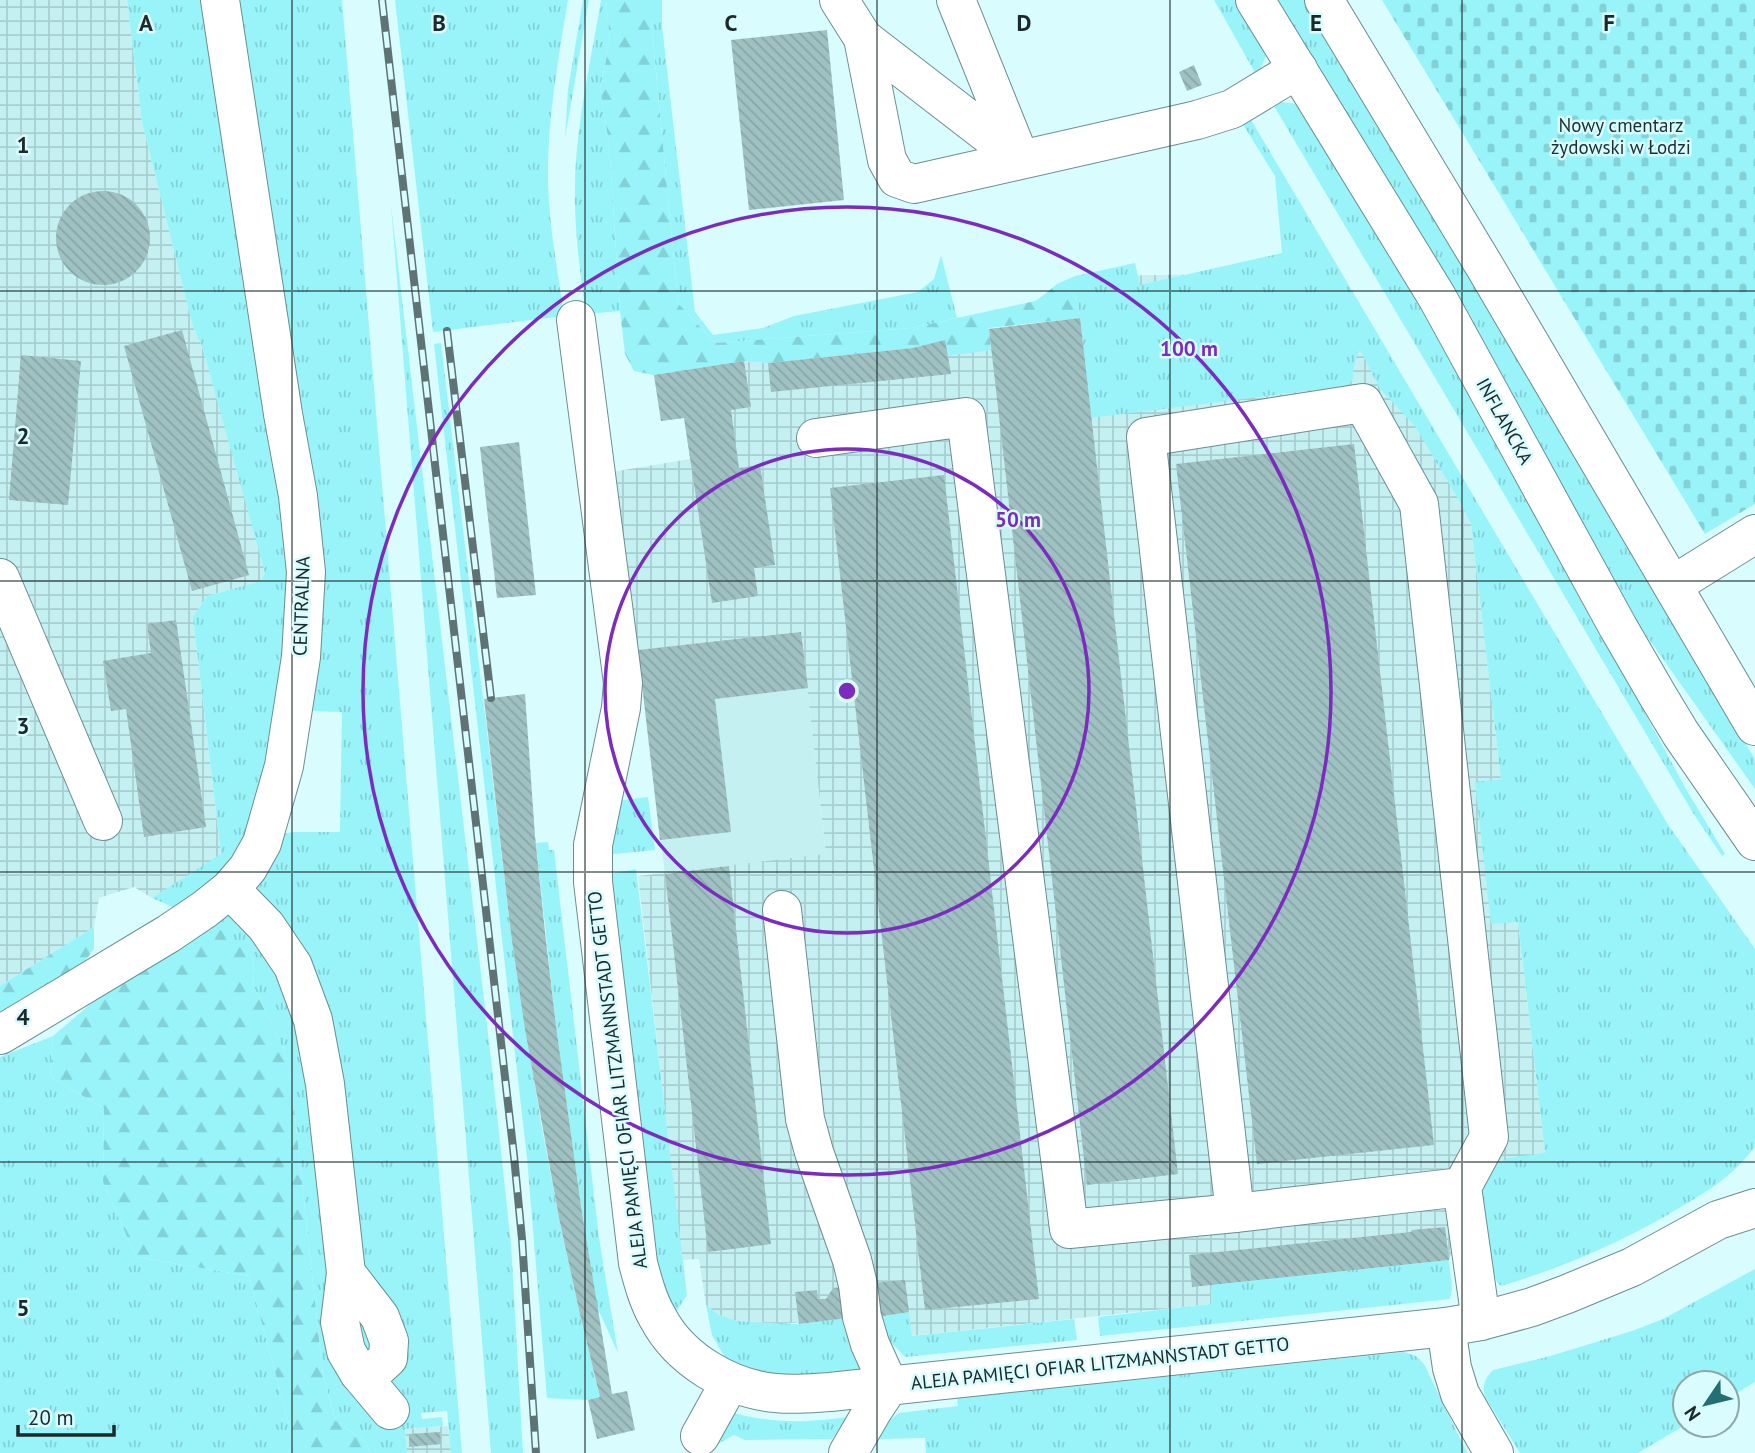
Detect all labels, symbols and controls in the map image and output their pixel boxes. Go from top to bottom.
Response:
text: A [139,8,153,37]
text: B [432,8,446,37]
text: C [725,8,738,37]
text: D [1017,8,1031,37]
text: E [1310,8,1322,37]
text: F [1603,8,1615,37]
park label: Nowy cmentarz żydowski w Łodzi [1551,113,1691,159]
text: 1 [16,130,30,159]
text: 100 m [1160,335,1218,362]
street label: INFLANCKA [1471,374,1539,468]
text: 2 [16,421,30,450]
text: 50 m [995,506,1041,533]
street label: CENTRALNA [287,556,315,656]
centre of rings [835,679,859,703]
text: 3 [16,711,30,740]
street label: ALEJA PAMIĘCI OFIAR LITZMANNSTADT GETTO [582,890,652,1270]
text: 4 [16,1002,30,1031]
text: 5 [16,1293,30,1322]
street label: ALEJA PAMIĘCI OFIAR LITZMANNSTADT GETTO [910,1331,1290,1395]
north arrow [1671,1369,1741,1439]
scale bar [18,1394,114,1438]
text: N [1679,1402,1705,1426]
text: 20 m [28,1404,74,1431]

